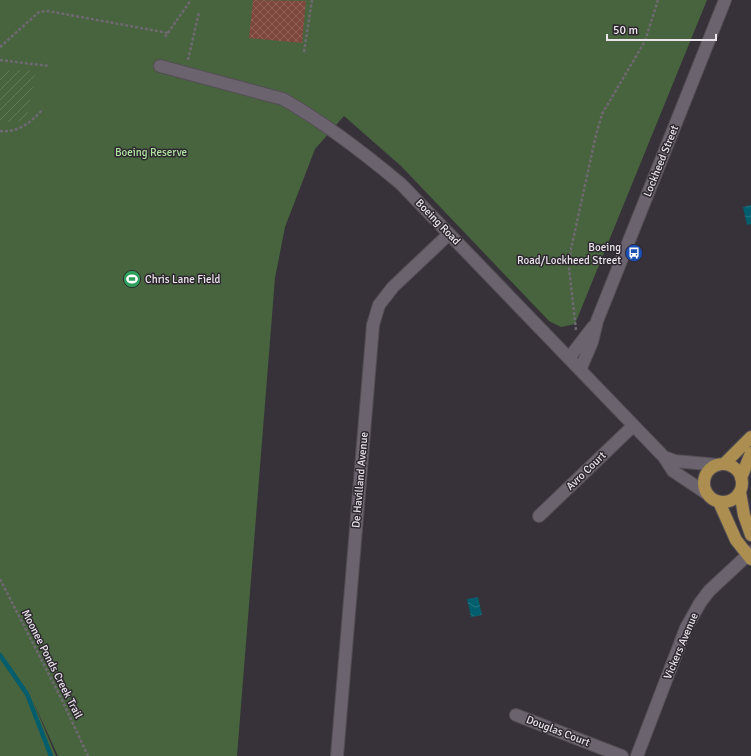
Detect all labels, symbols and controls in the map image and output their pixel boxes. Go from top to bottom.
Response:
scale bar [607,16,716,42]
text: 50 m [613,23,638,38]
street label: Lockheed Street [641,123,681,199]
park label: Boeing Reserve [115,146,187,159]
street label: Boeing Road [413,196,463,248]
place label: Boeing Road/Lockheed Street [517,241,621,267]
bus stop icon: Boeing Road/Lockheed Street [624,243,644,263]
sports icon: Chris Lane Field [122,269,142,289]
place label: Chris Lane Field [145,273,221,286]
street label: De Havilland Avenue [349,431,371,529]
street label: Avro Court [564,449,609,493]
street label: Moonee Ponds Creek Trail [19,607,85,721]
street label: Vickers Avenue [661,611,701,681]
street label: Douglas Court [524,713,592,749]

